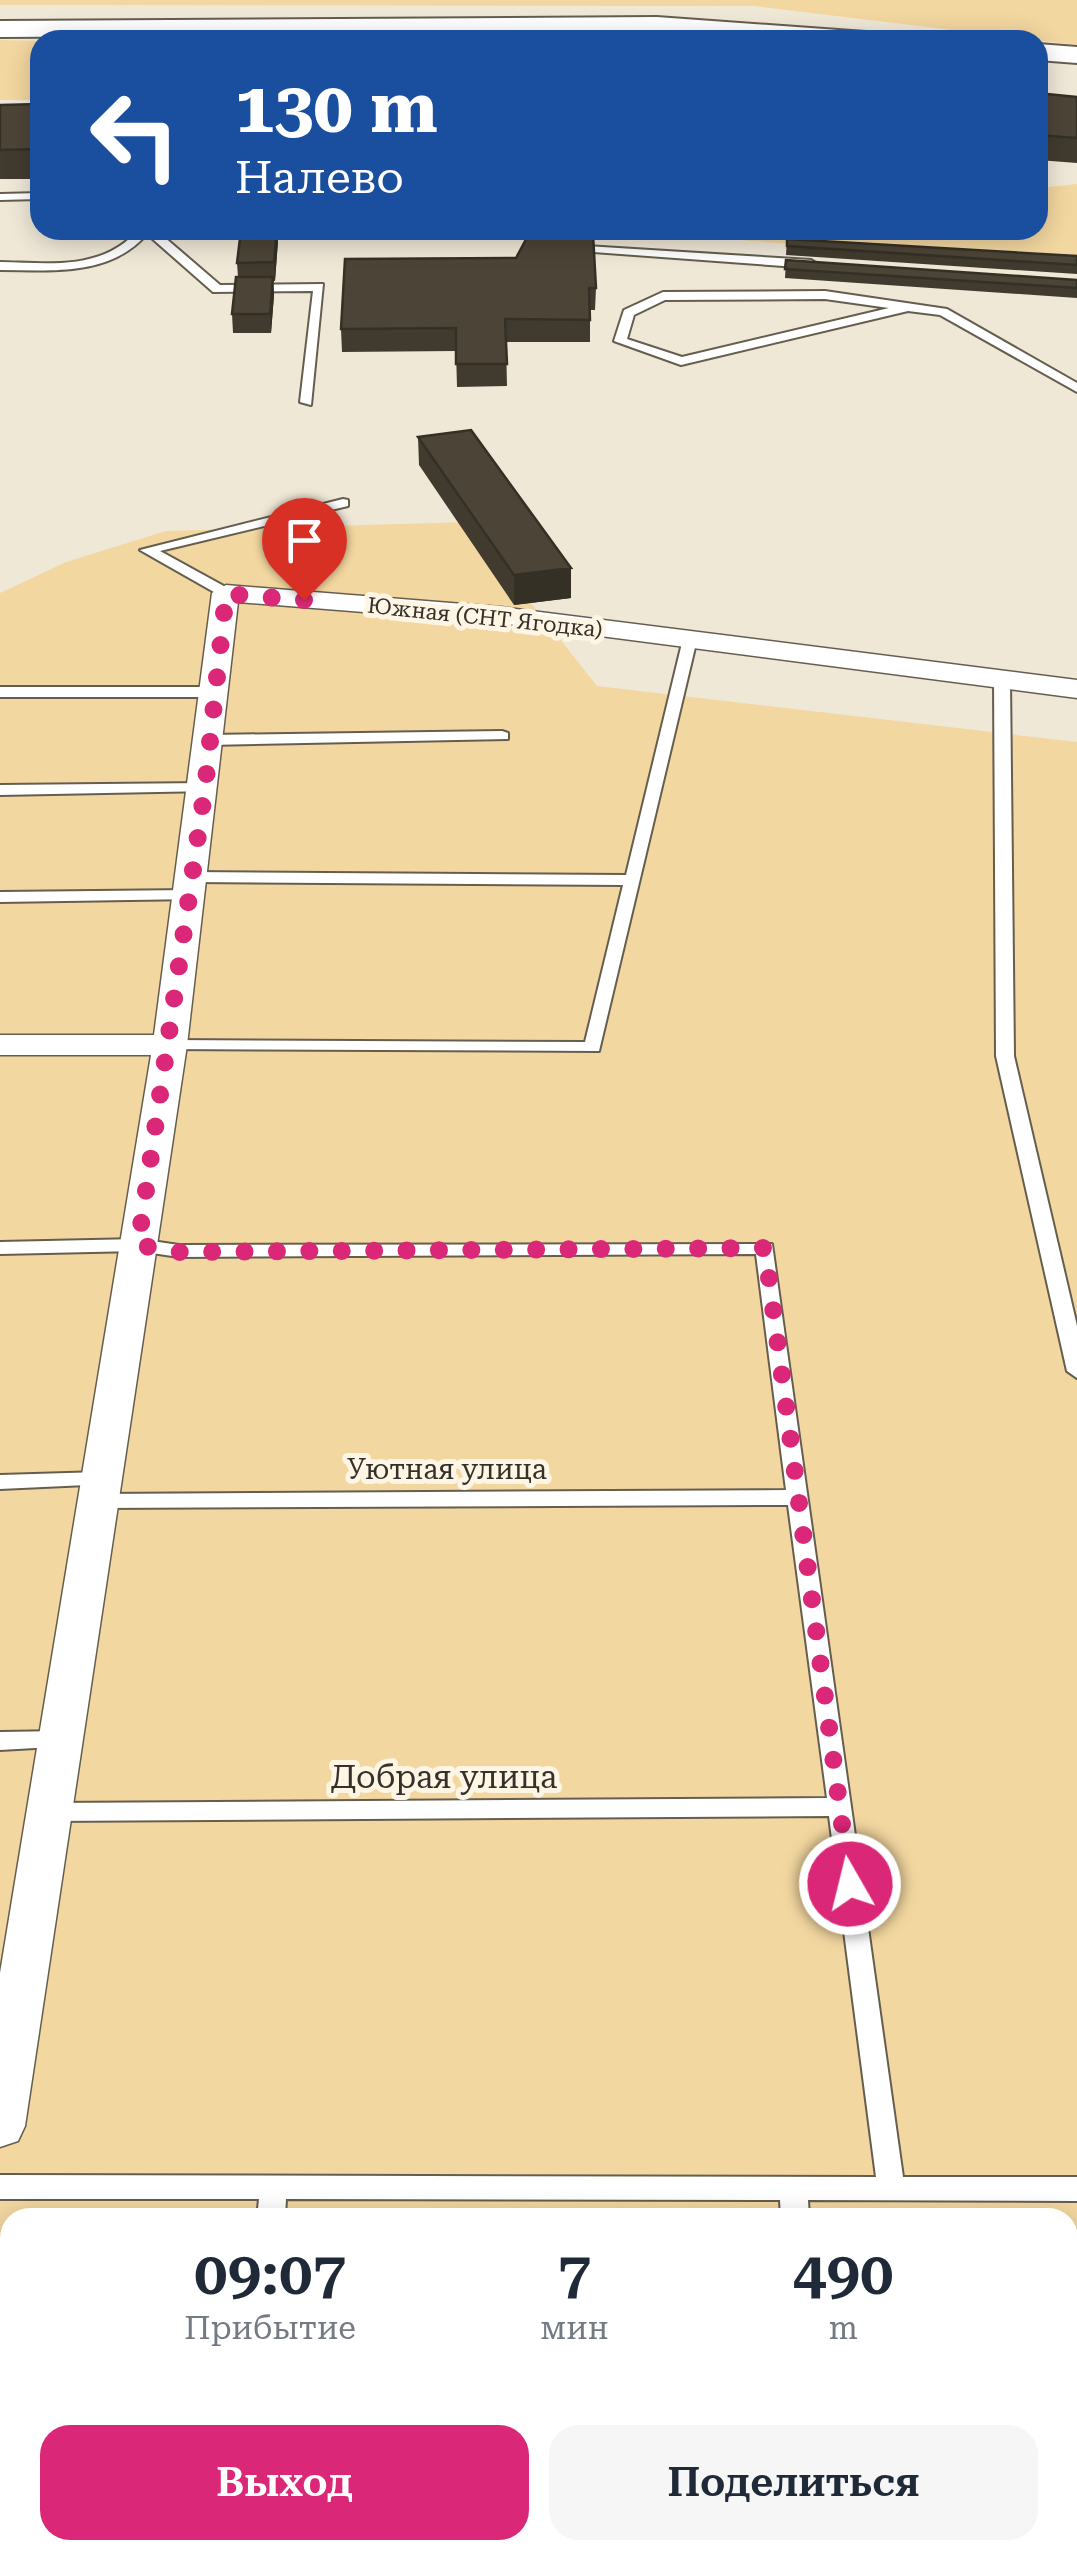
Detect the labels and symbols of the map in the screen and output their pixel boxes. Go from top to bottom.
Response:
pin [262,498,347,601]
street label: Южная (СНТ Ягодка) [366,593,604,642]
street label: Уютная улица [347,1453,547,1486]
street label: Добрая улица [331,1758,557,1796]
position arrow [798,1832,902,1936]

